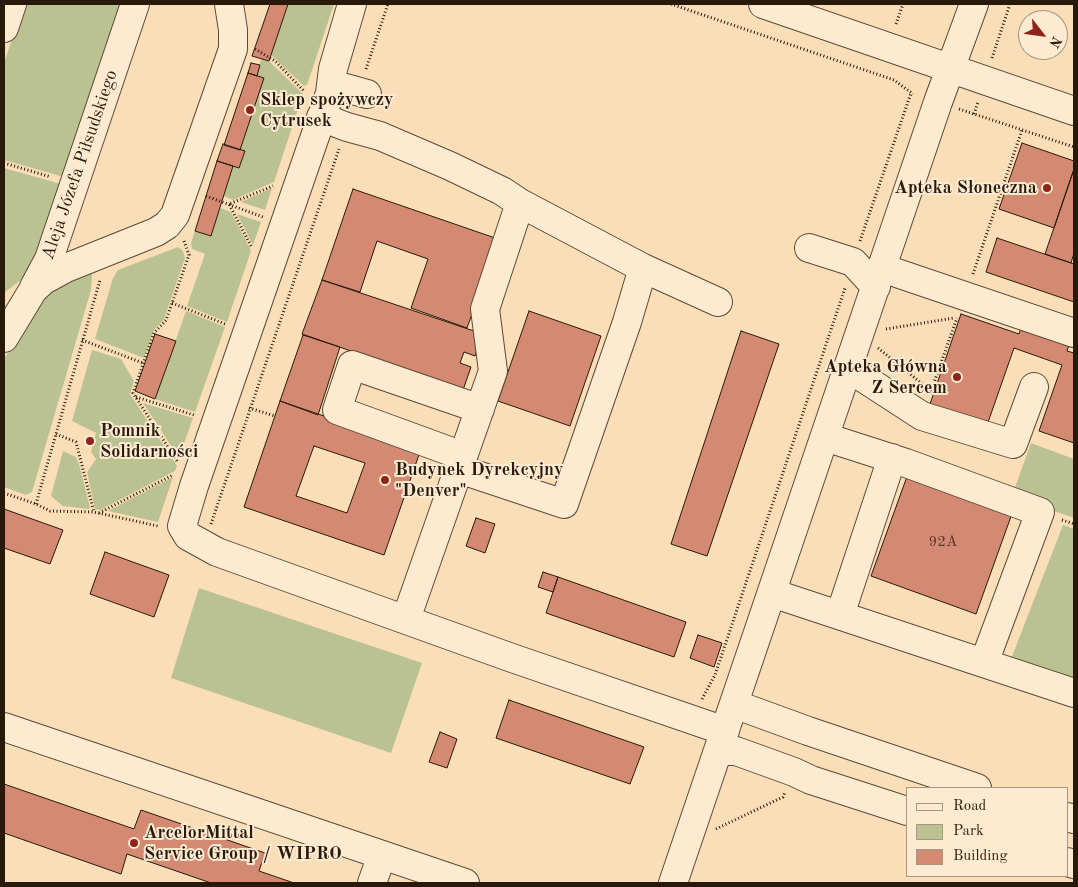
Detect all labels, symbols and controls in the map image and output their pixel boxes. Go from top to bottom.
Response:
north arrow [1018,10,1068,60]
text: N [1046,34,1064,50]
street label: Aleja Józefa Piłsudskiego [37,67,123,263]
place label: Sklep spożywczy Cytrusek [260,89,394,132]
marker: Sklep spożywczy Cytrusek [244,104,256,116]
place label: Apteka Słoneczna [894,177,1037,199]
marker: Apteka Słoneczna [1041,182,1053,194]
place label: Apteka Główna Z Sercem [824,356,947,398]
marker: Apteka Główna Z Sercem [951,371,963,383]
place label: Pomnik Solidarności [100,420,198,462]
marker: Pomnik Solidarności [84,435,96,447]
place label: Budynek Dyrekcyjny "Denver" [395,459,563,502]
marker: Budynek Dyrekcyjny "Denver" [379,474,391,486]
house number: 92A [929,533,957,551]
legend [906,787,1068,877]
text: Road [953,799,986,814]
place label: ArcelorMittal Service Group / WIPRO [144,822,342,864]
text: Park [953,824,984,839]
marker: ArcelorMittal Service Group / WIPRO [128,837,140,849]
text: Building [953,849,1008,864]

